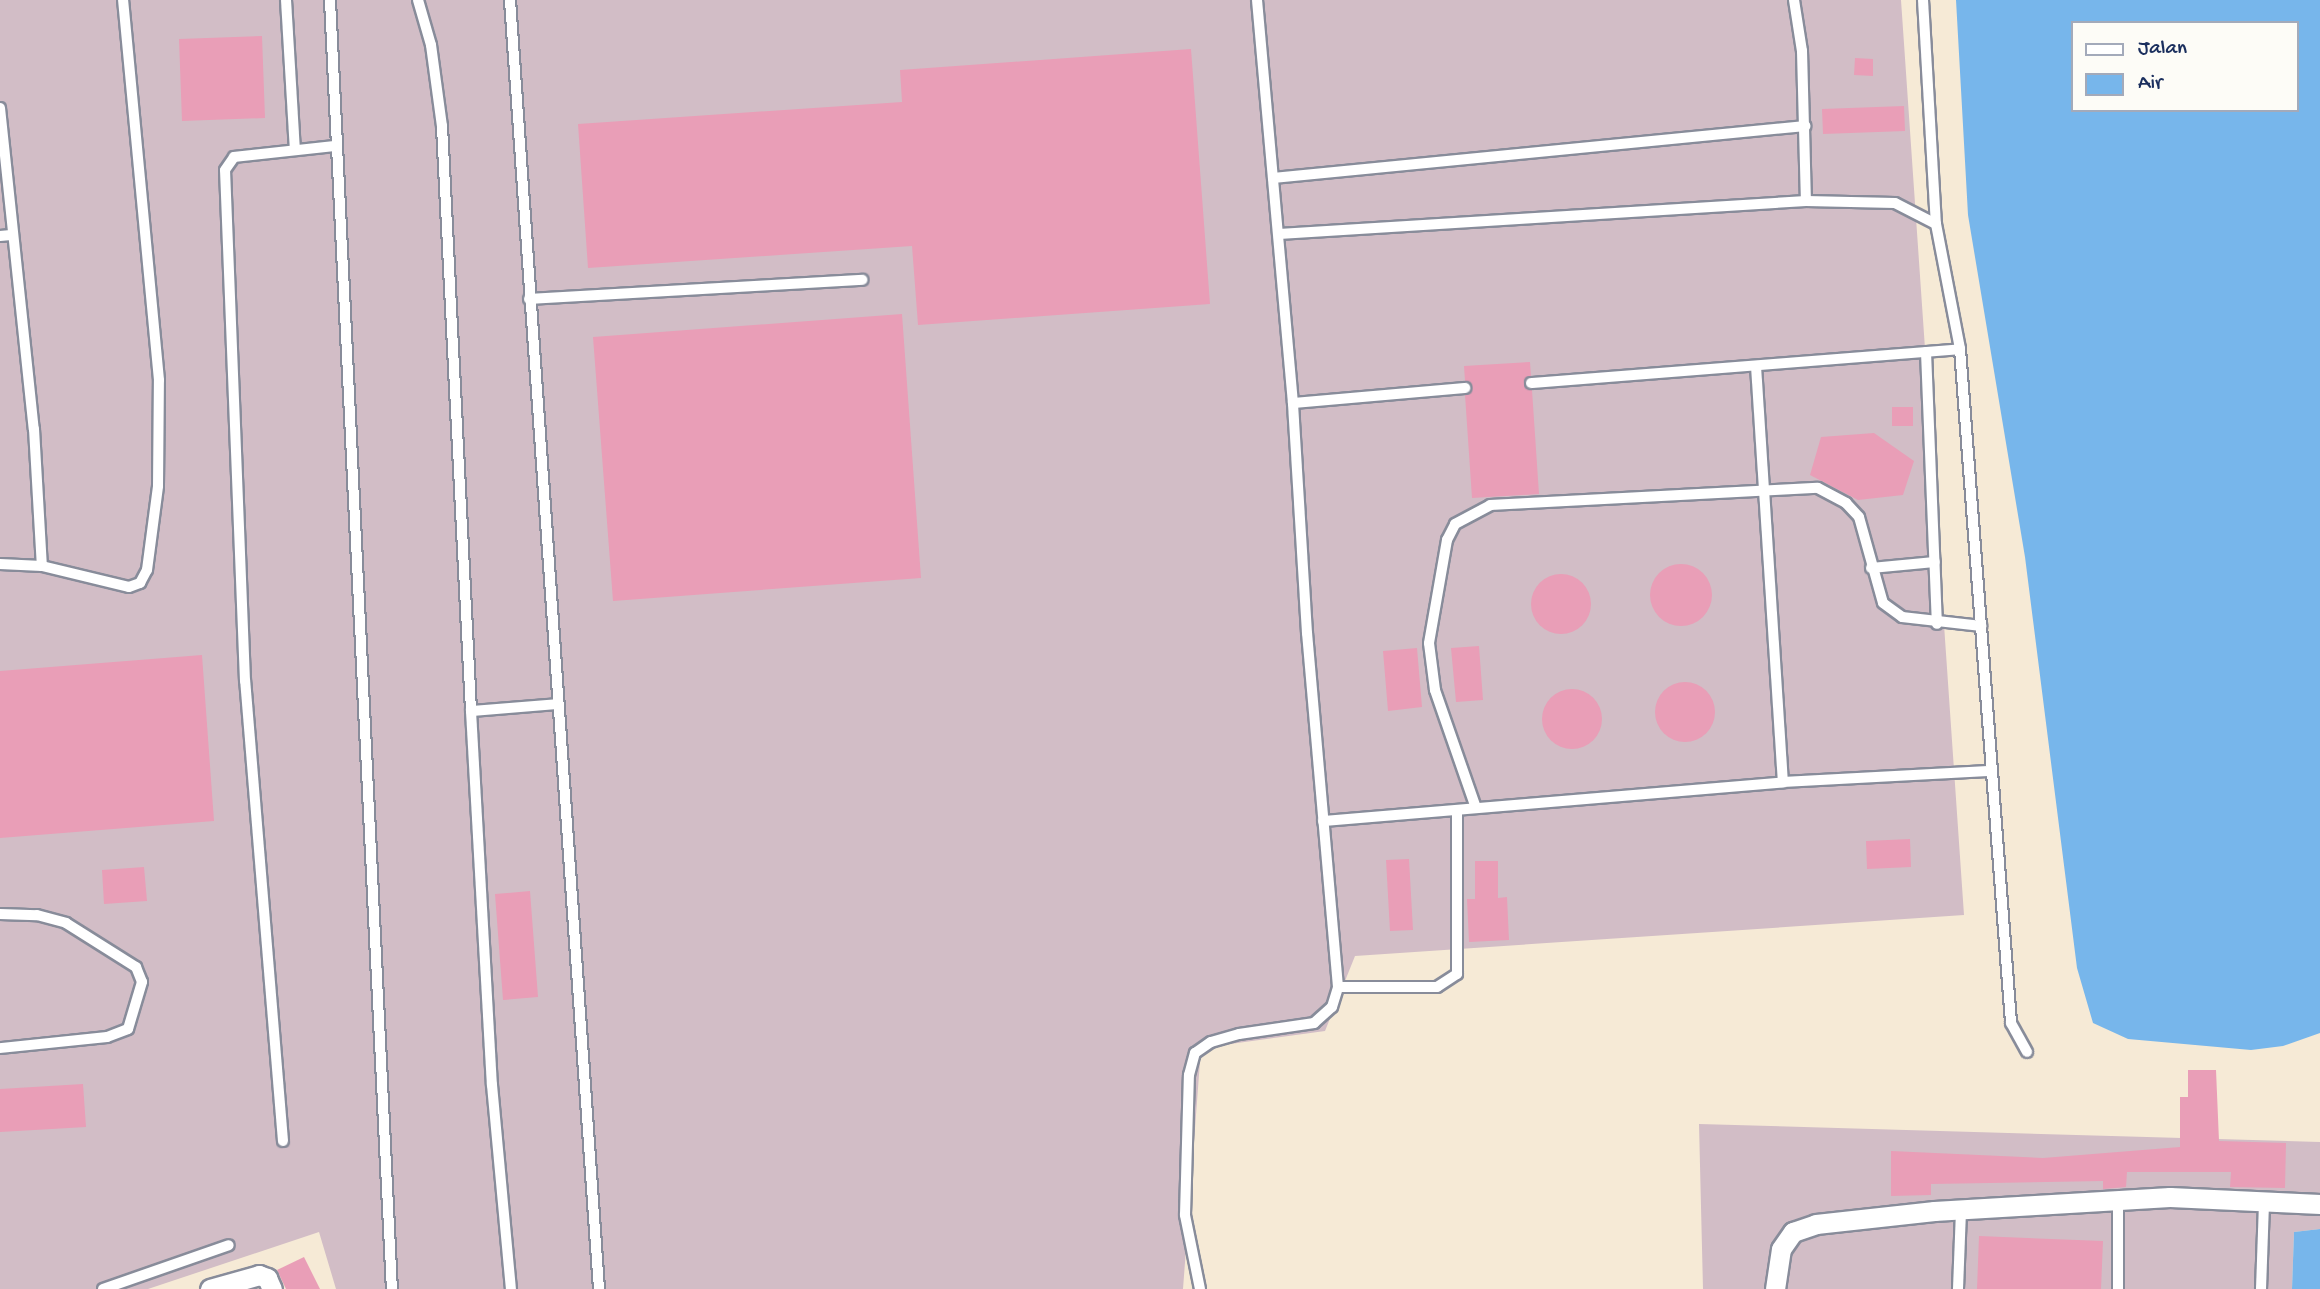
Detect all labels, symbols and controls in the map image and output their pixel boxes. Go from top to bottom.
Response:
legend [2072,21,2299,112]
text: Jalan [2138,37,2187,62]
text: Air [2138,72,2162,97]

